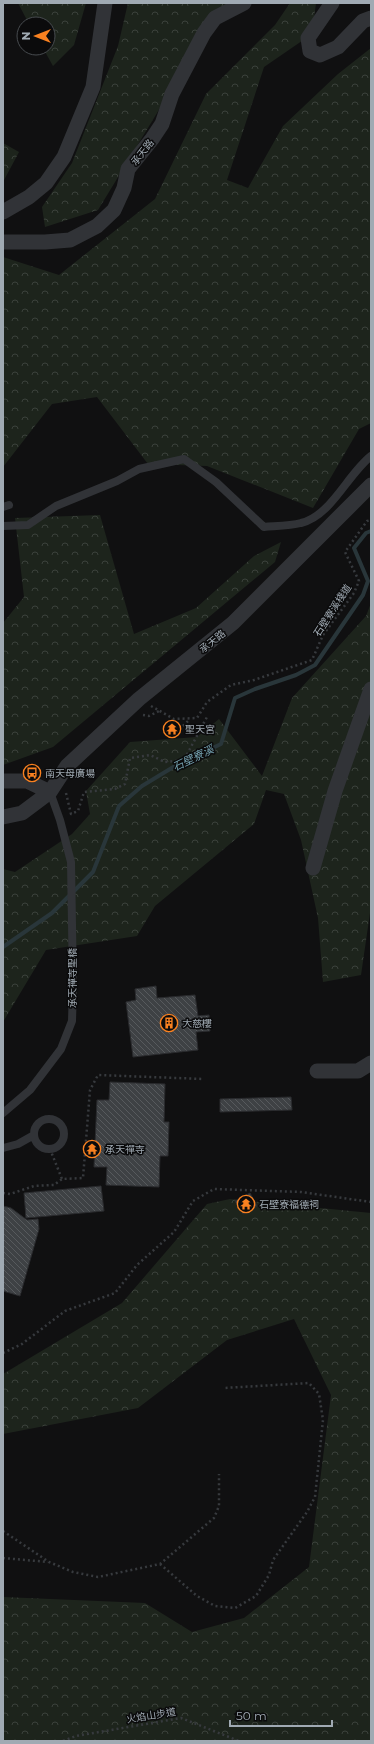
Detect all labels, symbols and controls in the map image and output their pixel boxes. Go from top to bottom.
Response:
north arrow [16,16,56,56]
text: N [19,32,33,40]
street label: 承天路 [128,136,157,168]
street label: 石壁寮溪棧道 [311,582,354,639]
street label: 承天路 [197,627,228,656]
temple icon: 聖天宮 [162,719,182,739]
place label: 聖天宮 [185,723,215,736]
water label: 石壁寮溪 [170,741,218,774]
bus stop icon: 南天母廣場 [22,763,42,783]
place label: 南天母廣場 [45,767,95,780]
street label: 承天禪寺聖橋 [66,948,79,1008]
building icon: 大慈樓 [159,1013,179,1033]
place label: 大慈樓 [182,1017,212,1030]
temple icon: 承天禪寺 [82,1139,102,1159]
place label: 承天禪寺 [105,1143,145,1156]
temple icon: 石壁寮福德祠 [236,1194,256,1214]
place label: 石壁寮福德祠 [259,1198,319,1211]
scale bar [230,1702,332,1728]
street label: 火焰山步道 [125,1705,177,1726]
text: 50 m [236,1708,267,1723]

